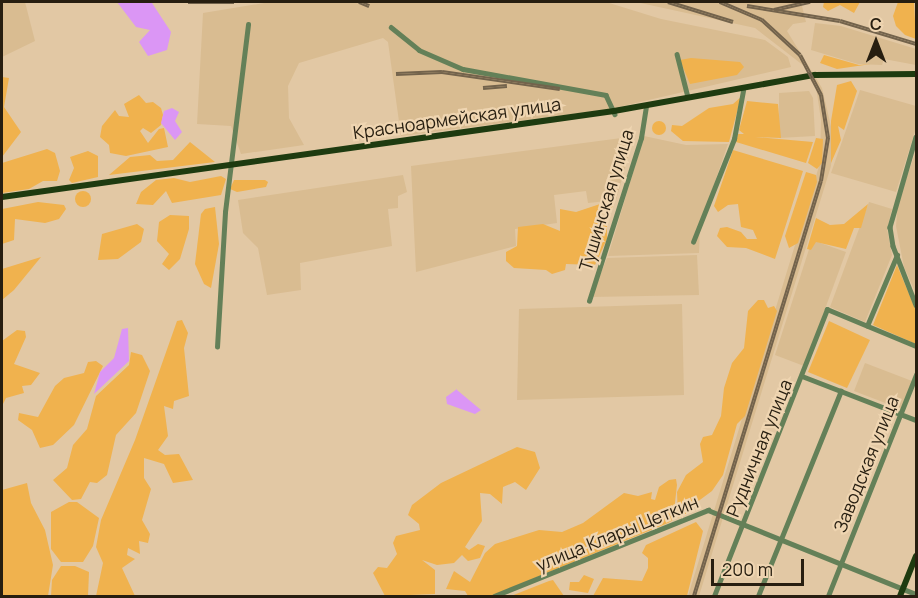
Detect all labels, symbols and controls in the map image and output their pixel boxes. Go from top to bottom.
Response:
north arrow [846,12,906,72]
text: С [870,13,882,35]
street label: Красноармейская улица [352,93,562,143]
street label: Тушинская улица [574,127,638,273]
street label: Рудничная улица [722,376,796,520]
street label: Заводская улица [829,393,903,535]
street label: улица Клары Цеткин [533,491,701,575]
scale bar [714,547,807,585]
text: 200 m [722,557,773,581]

